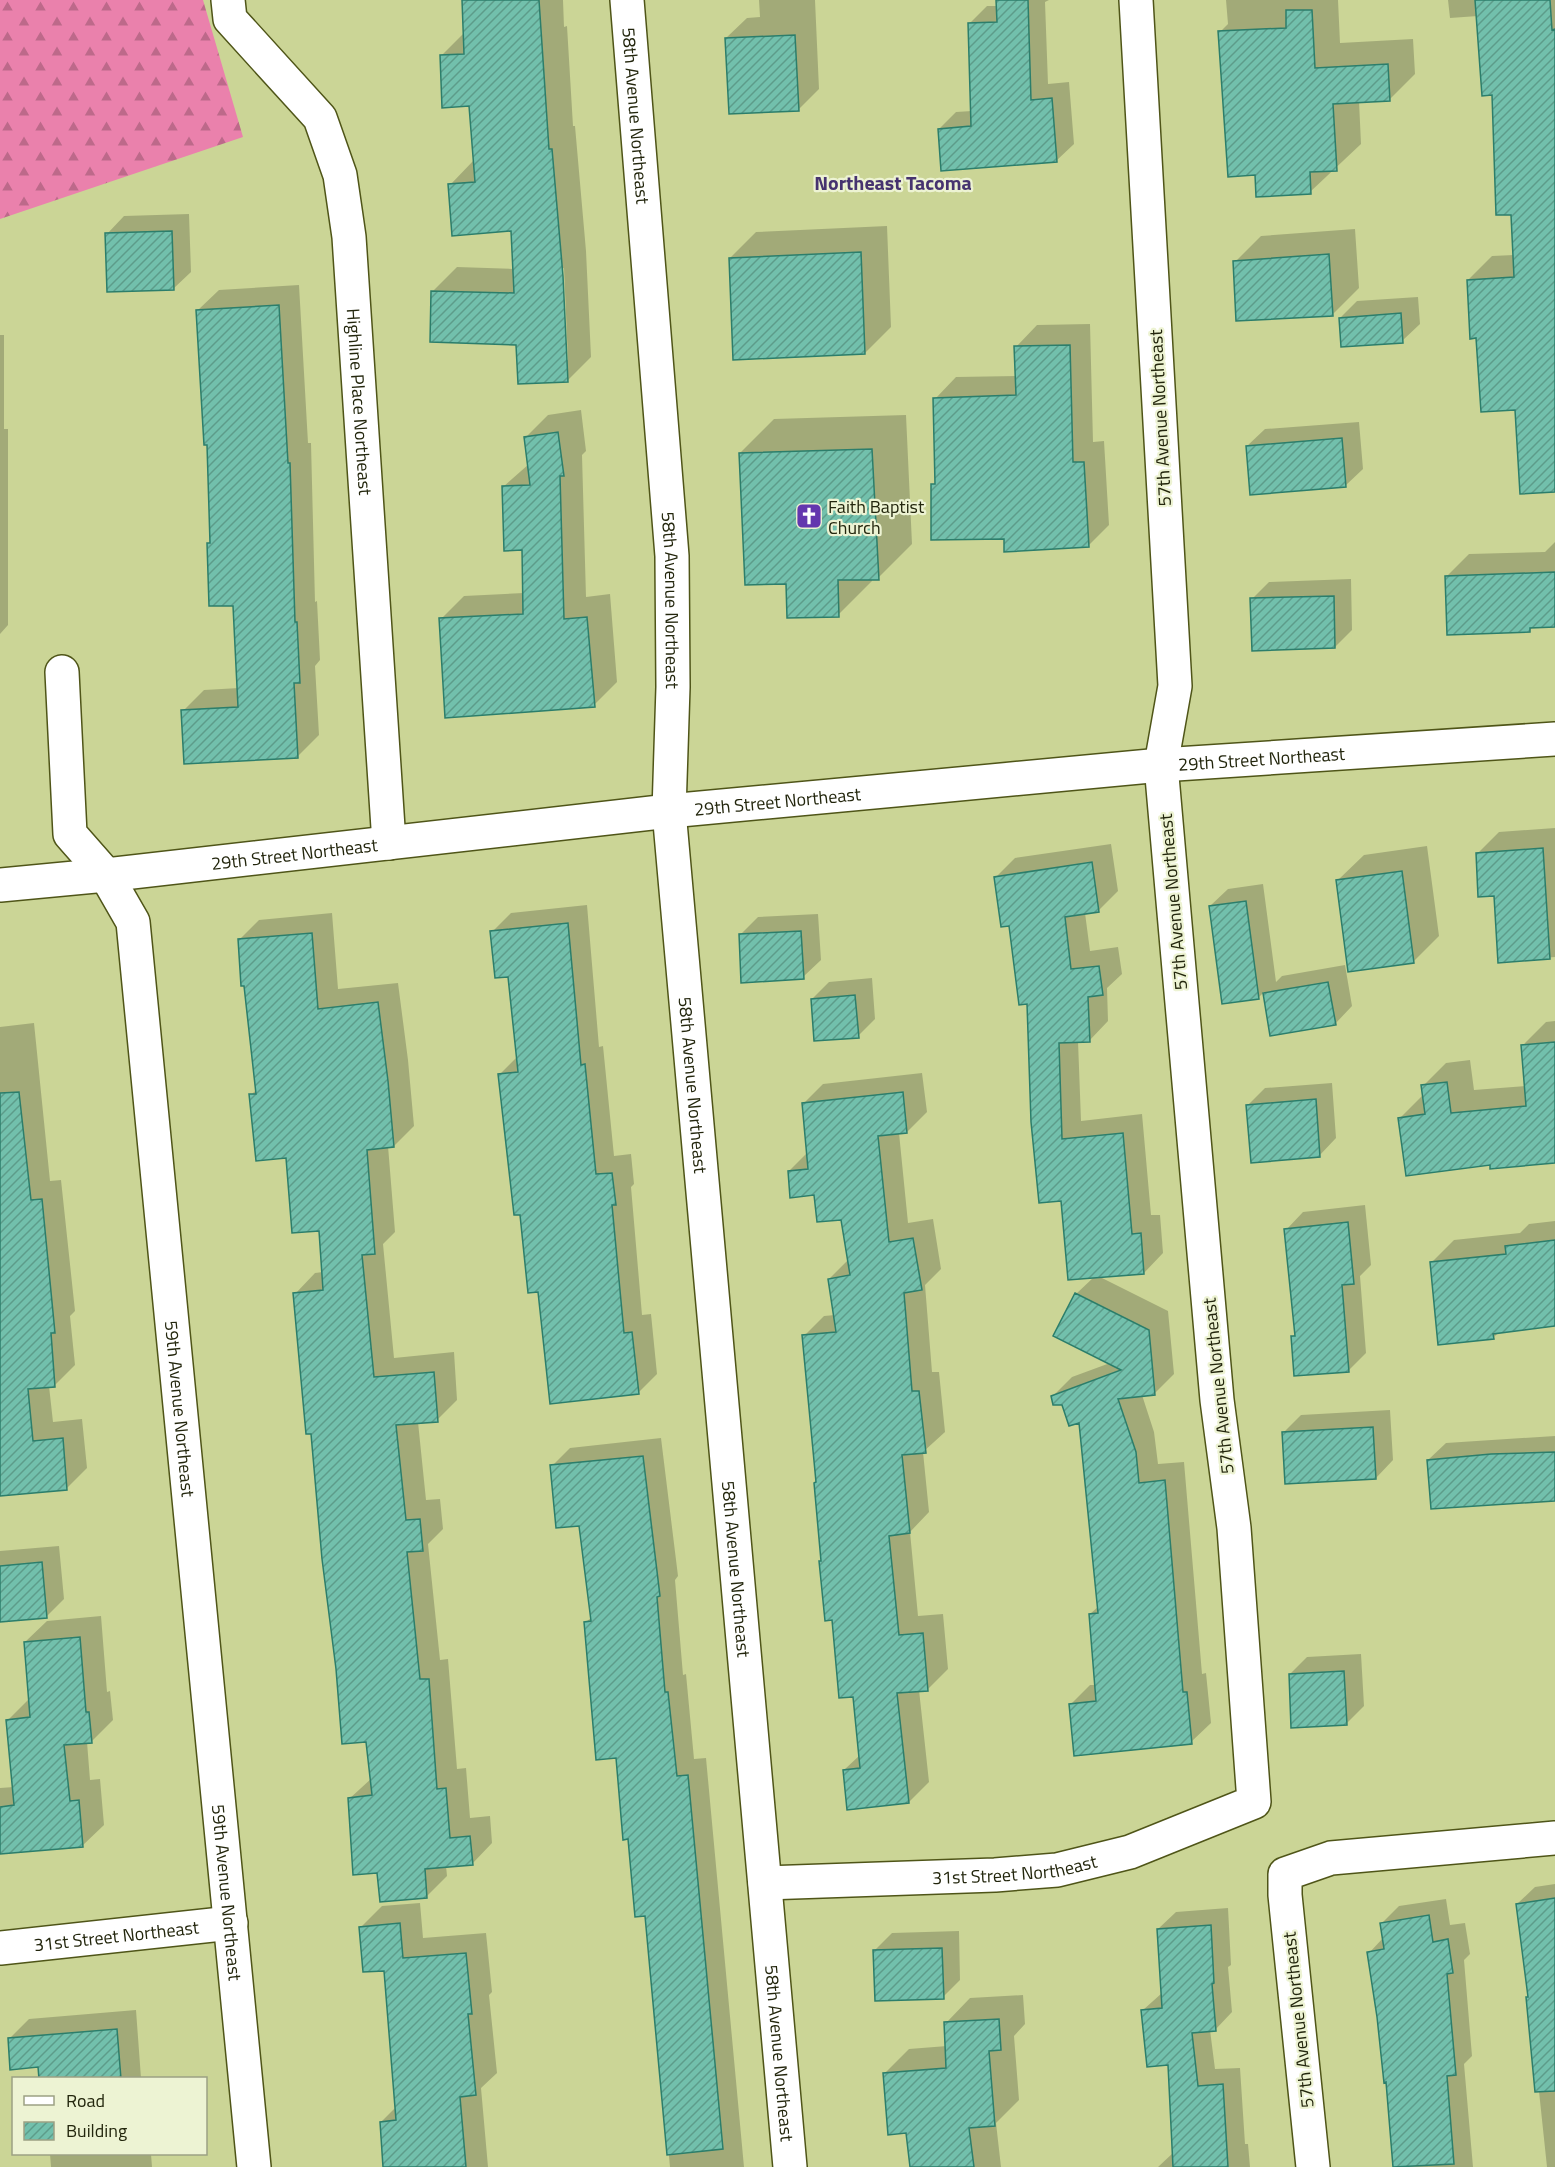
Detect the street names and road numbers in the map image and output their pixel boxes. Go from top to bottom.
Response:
street label: 58th Avenue Northeast [616,26,657,206]
street label: Highline Place Northeast [340,307,380,497]
street label: 57th Avenue Northeast [1142,328,1178,507]
street label: 58th Avenue Northeast [655,511,687,690]
street label: 29th Street Northeast [1177,739,1347,777]
street label: 29th Street Northeast [693,780,863,822]
street label: 57th Avenue Northeast [1152,812,1194,991]
street label: 29th Street Northeast [210,831,380,876]
street label: 58th Avenue Northeast [672,996,715,1175]
street label: 57th Avenue Northeast [1195,1296,1241,1475]
street label: 59th Avenue Northeast [158,1319,202,1499]
street label: 58th Avenue Northeast [715,1480,758,1659]
street label: 59th Avenue Northeast [205,1803,249,1983]
street label: 31st Street Northeast [931,1847,1100,1891]
street label: 31st Street Northeast [32,1913,201,1958]
street label: 57th Avenue Northeast [1275,1930,1321,2109]
street label: 58th Avenue Northeast [759,1964,801,2143]

